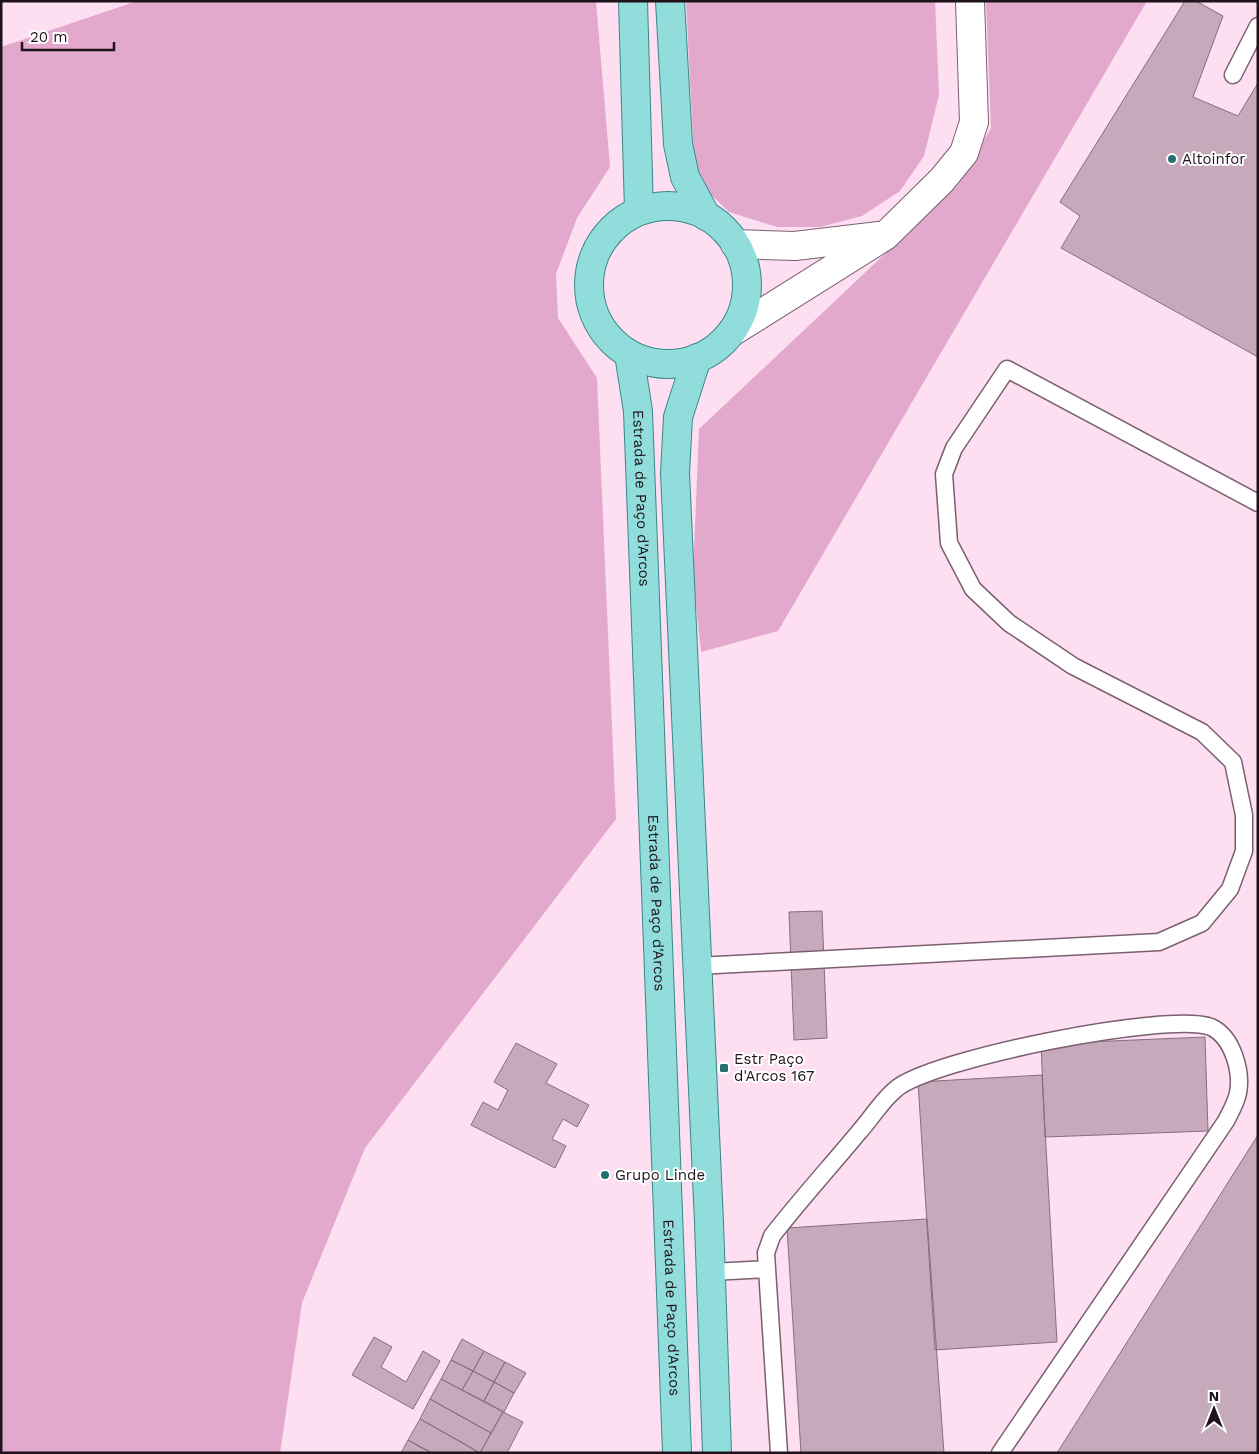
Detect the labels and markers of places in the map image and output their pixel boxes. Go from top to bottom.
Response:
place label: Altoinfor [1182,150,1245,168]
marker: Altoinfor [1166,153,1178,165]
place label: Estr Paço d'Arcos 167 [734,1050,815,1085]
marker: Estr Paço d'Arcos 167 [718,1062,730,1074]
place label: Grupo Linde [615,1166,705,1184]
marker: Grupo Linde [599,1169,611,1181]

